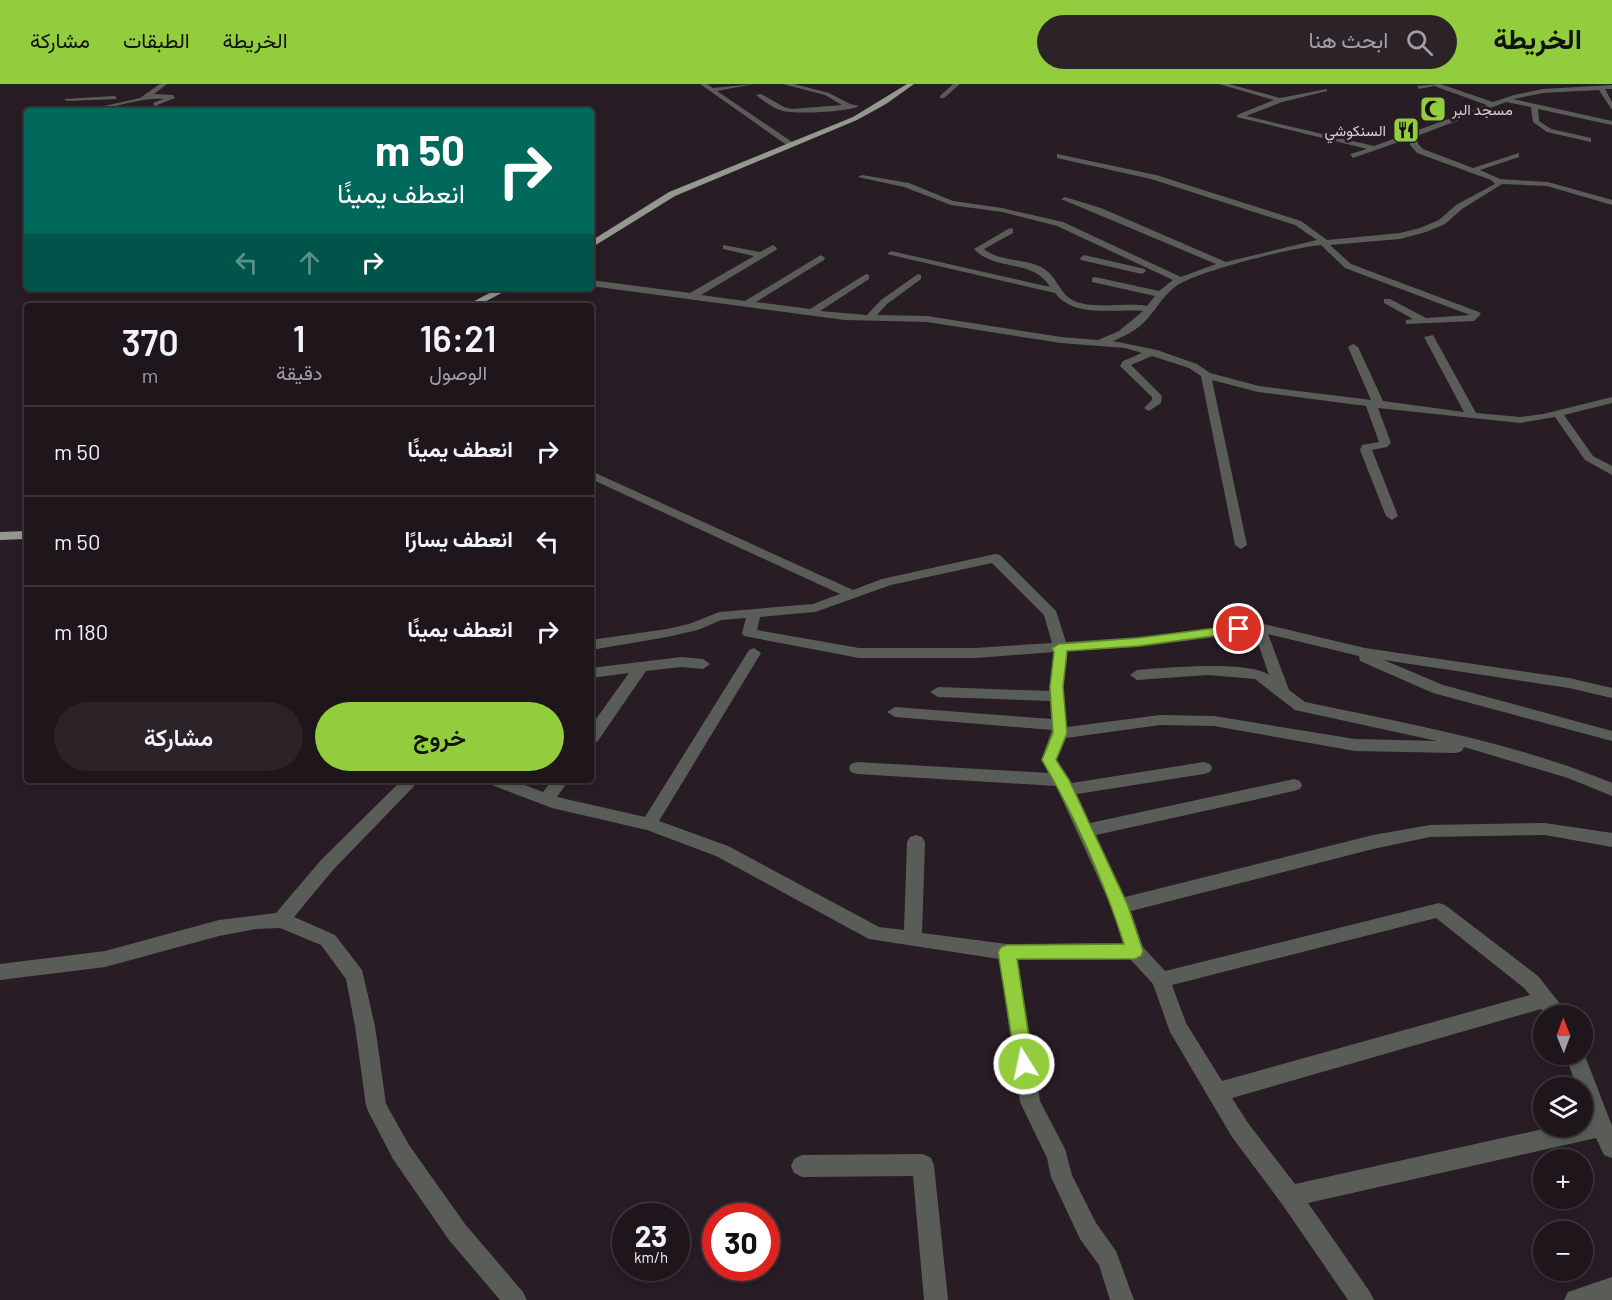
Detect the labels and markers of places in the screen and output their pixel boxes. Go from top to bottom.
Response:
mosque icon: مسجد البر [1418,94,1448,124]
place label: مسجد البر [1451,100,1513,119]
restaurant icon: السنكوشي [1391,115,1421,145]
place label: السنكوشي [1325,121,1386,144]
pin [1213,603,1264,654]

